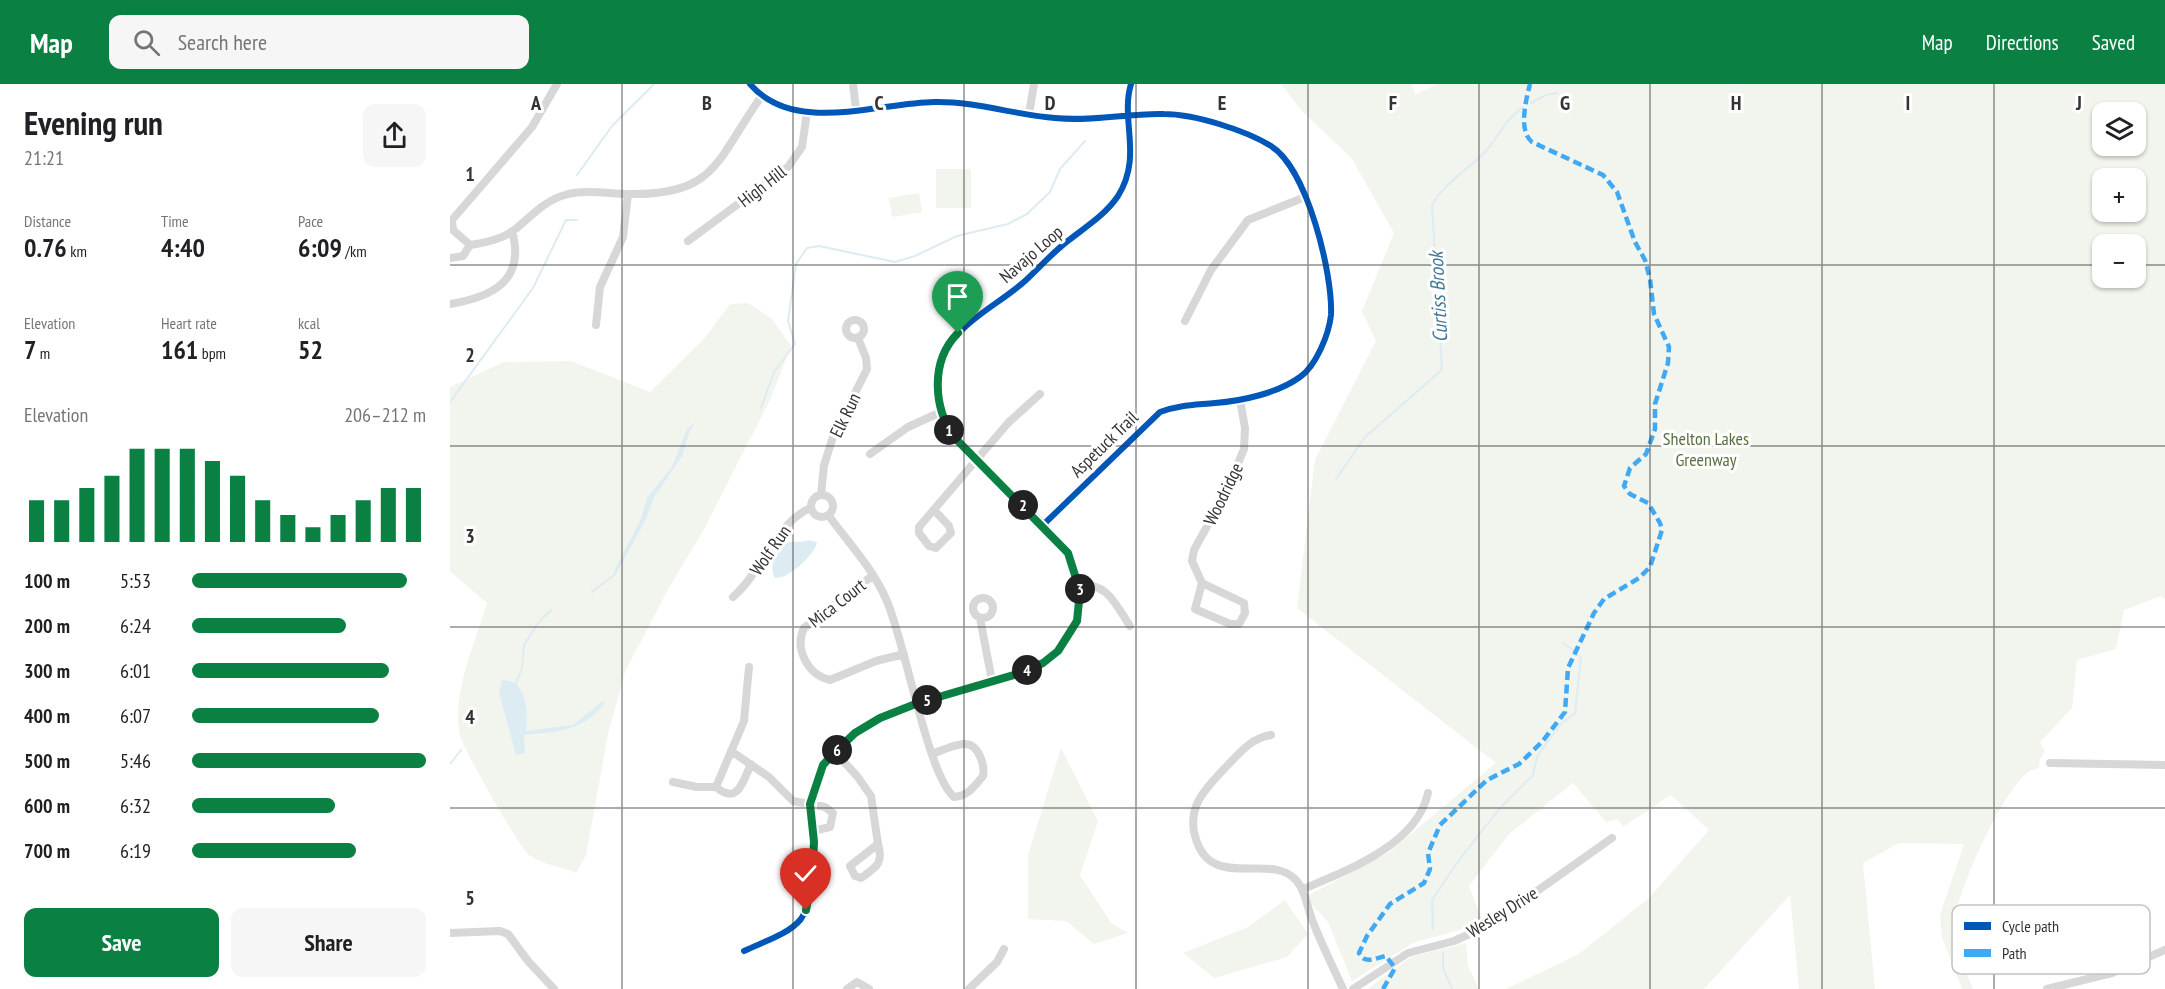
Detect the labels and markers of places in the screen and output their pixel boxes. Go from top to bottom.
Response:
pin [932,271,983,333]
pin: 1 [934,415,964,445]
pin: 2 [1008,490,1038,520]
pin: 3 [1065,574,1095,604]
pin: 4 [1012,655,1042,685]
pin: 5 [912,685,942,715]
pin: 6 [822,735,852,765]
pin [780,848,831,910]

